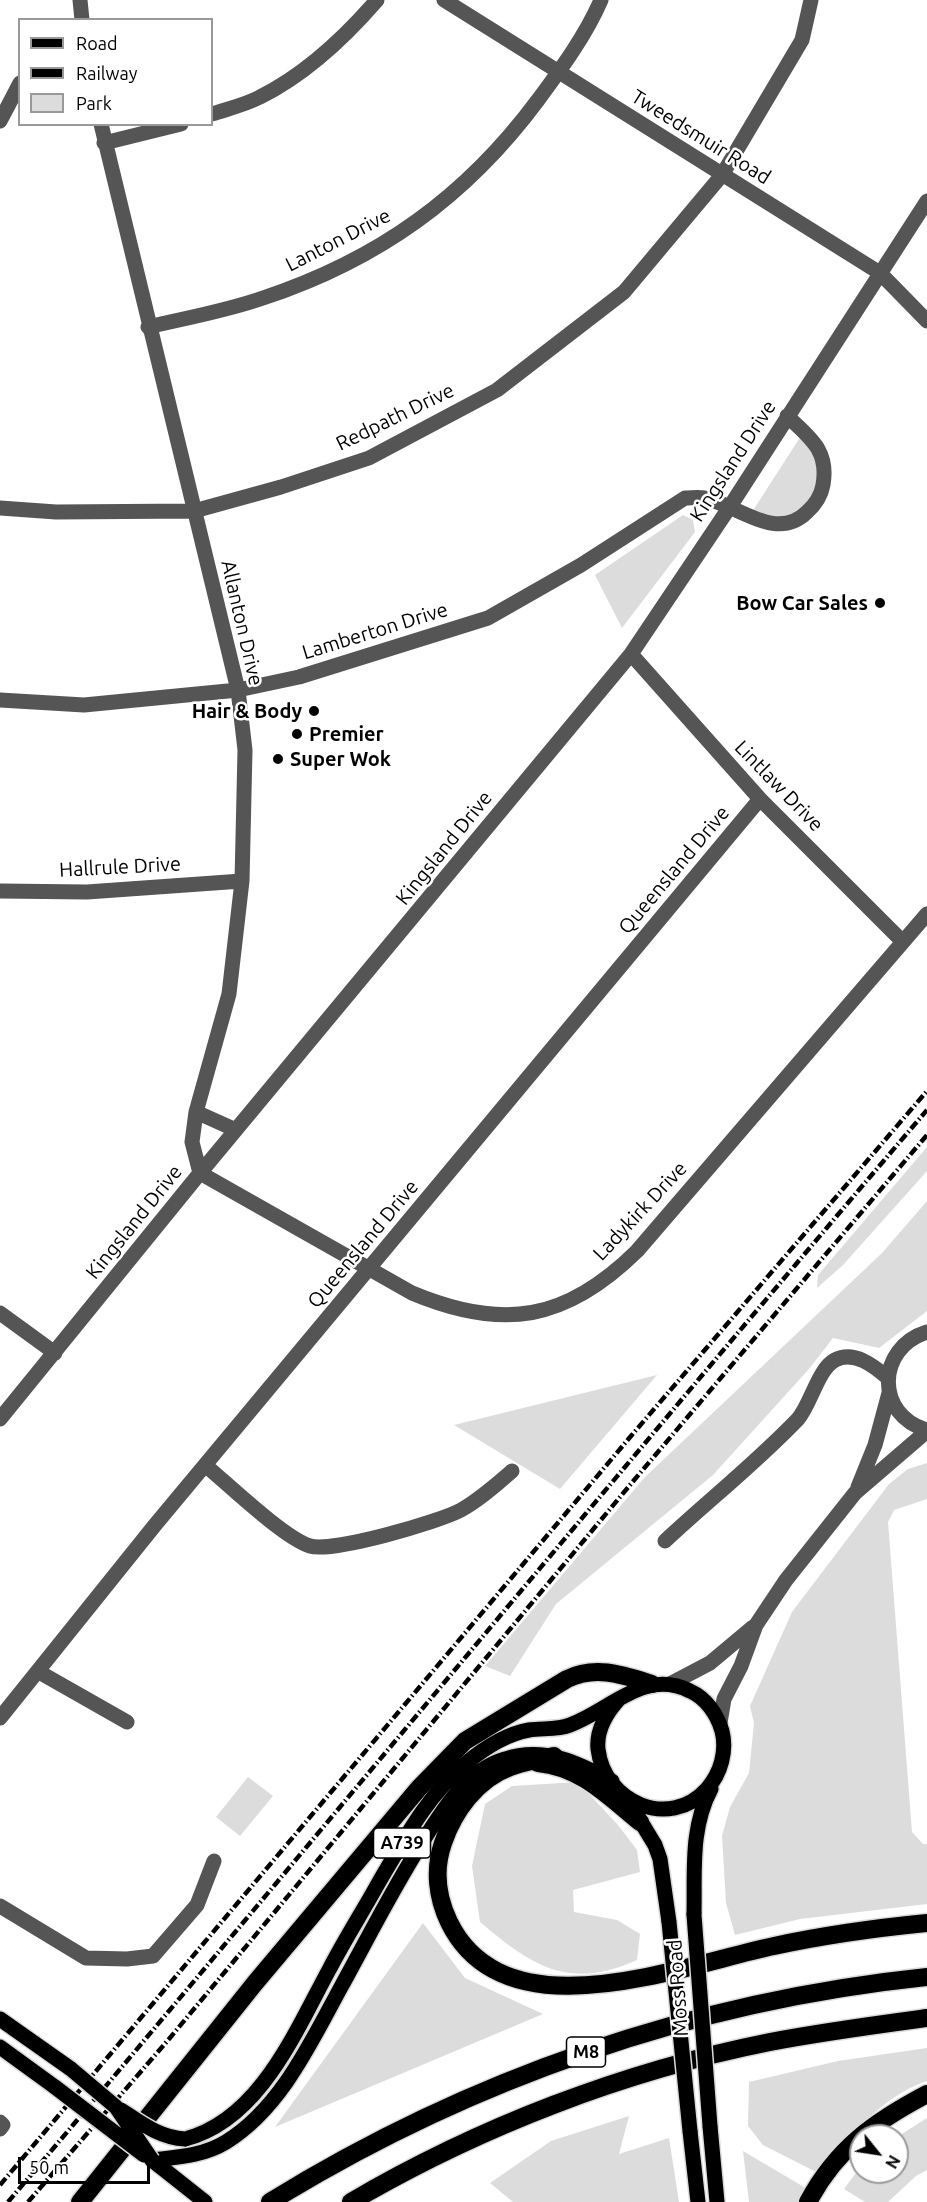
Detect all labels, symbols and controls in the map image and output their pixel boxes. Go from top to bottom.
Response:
legend [18,18,213,126]
text: Road [76,33,118,53]
text: Railway [76,63,137,83]
street label: Tweedsmuir Road [627,85,775,189]
text: Park [76,93,112,113]
street label: Lanton Drive [281,203,395,277]
street label: Redpath Drive [332,378,458,456]
street label: Kingsland Drive [685,396,781,526]
street label: Allanton Drive [216,558,268,688]
place label: Bow Car Sales [736,591,868,615]
marker: Bow Car Sales [873,596,887,610]
street label: Lamberton Drive [299,597,451,665]
place label: Hair & Body [192,699,302,723]
marker: Hair & Body [307,704,321,718]
place label: Premier [309,722,384,746]
marker: Premier [290,727,304,741]
street label: Lintlaw Drive [730,735,828,837]
place label: Super Wok [290,747,391,771]
marker: Super Wok [271,752,285,766]
street label: Kingsland Drive [391,786,497,910]
street label: Queensland Drive [613,801,735,939]
street label: Hallrule Drive [59,852,181,882]
street label: Ladykirk Drive [588,1157,692,1265]
street label: Kingsland Drive [81,1160,187,1284]
street label: Queensland Drive [302,1175,424,1313]
road number: A739 [374,1828,430,1858]
street label: Moss Road [663,1939,693,2037]
road number: M8 [566,2037,606,2067]
north arrow [849,2124,909,2184]
scale bar [21,2145,153,2183]
text: N [882,2152,904,2172]
text: 50 m [29,2157,69,2177]

